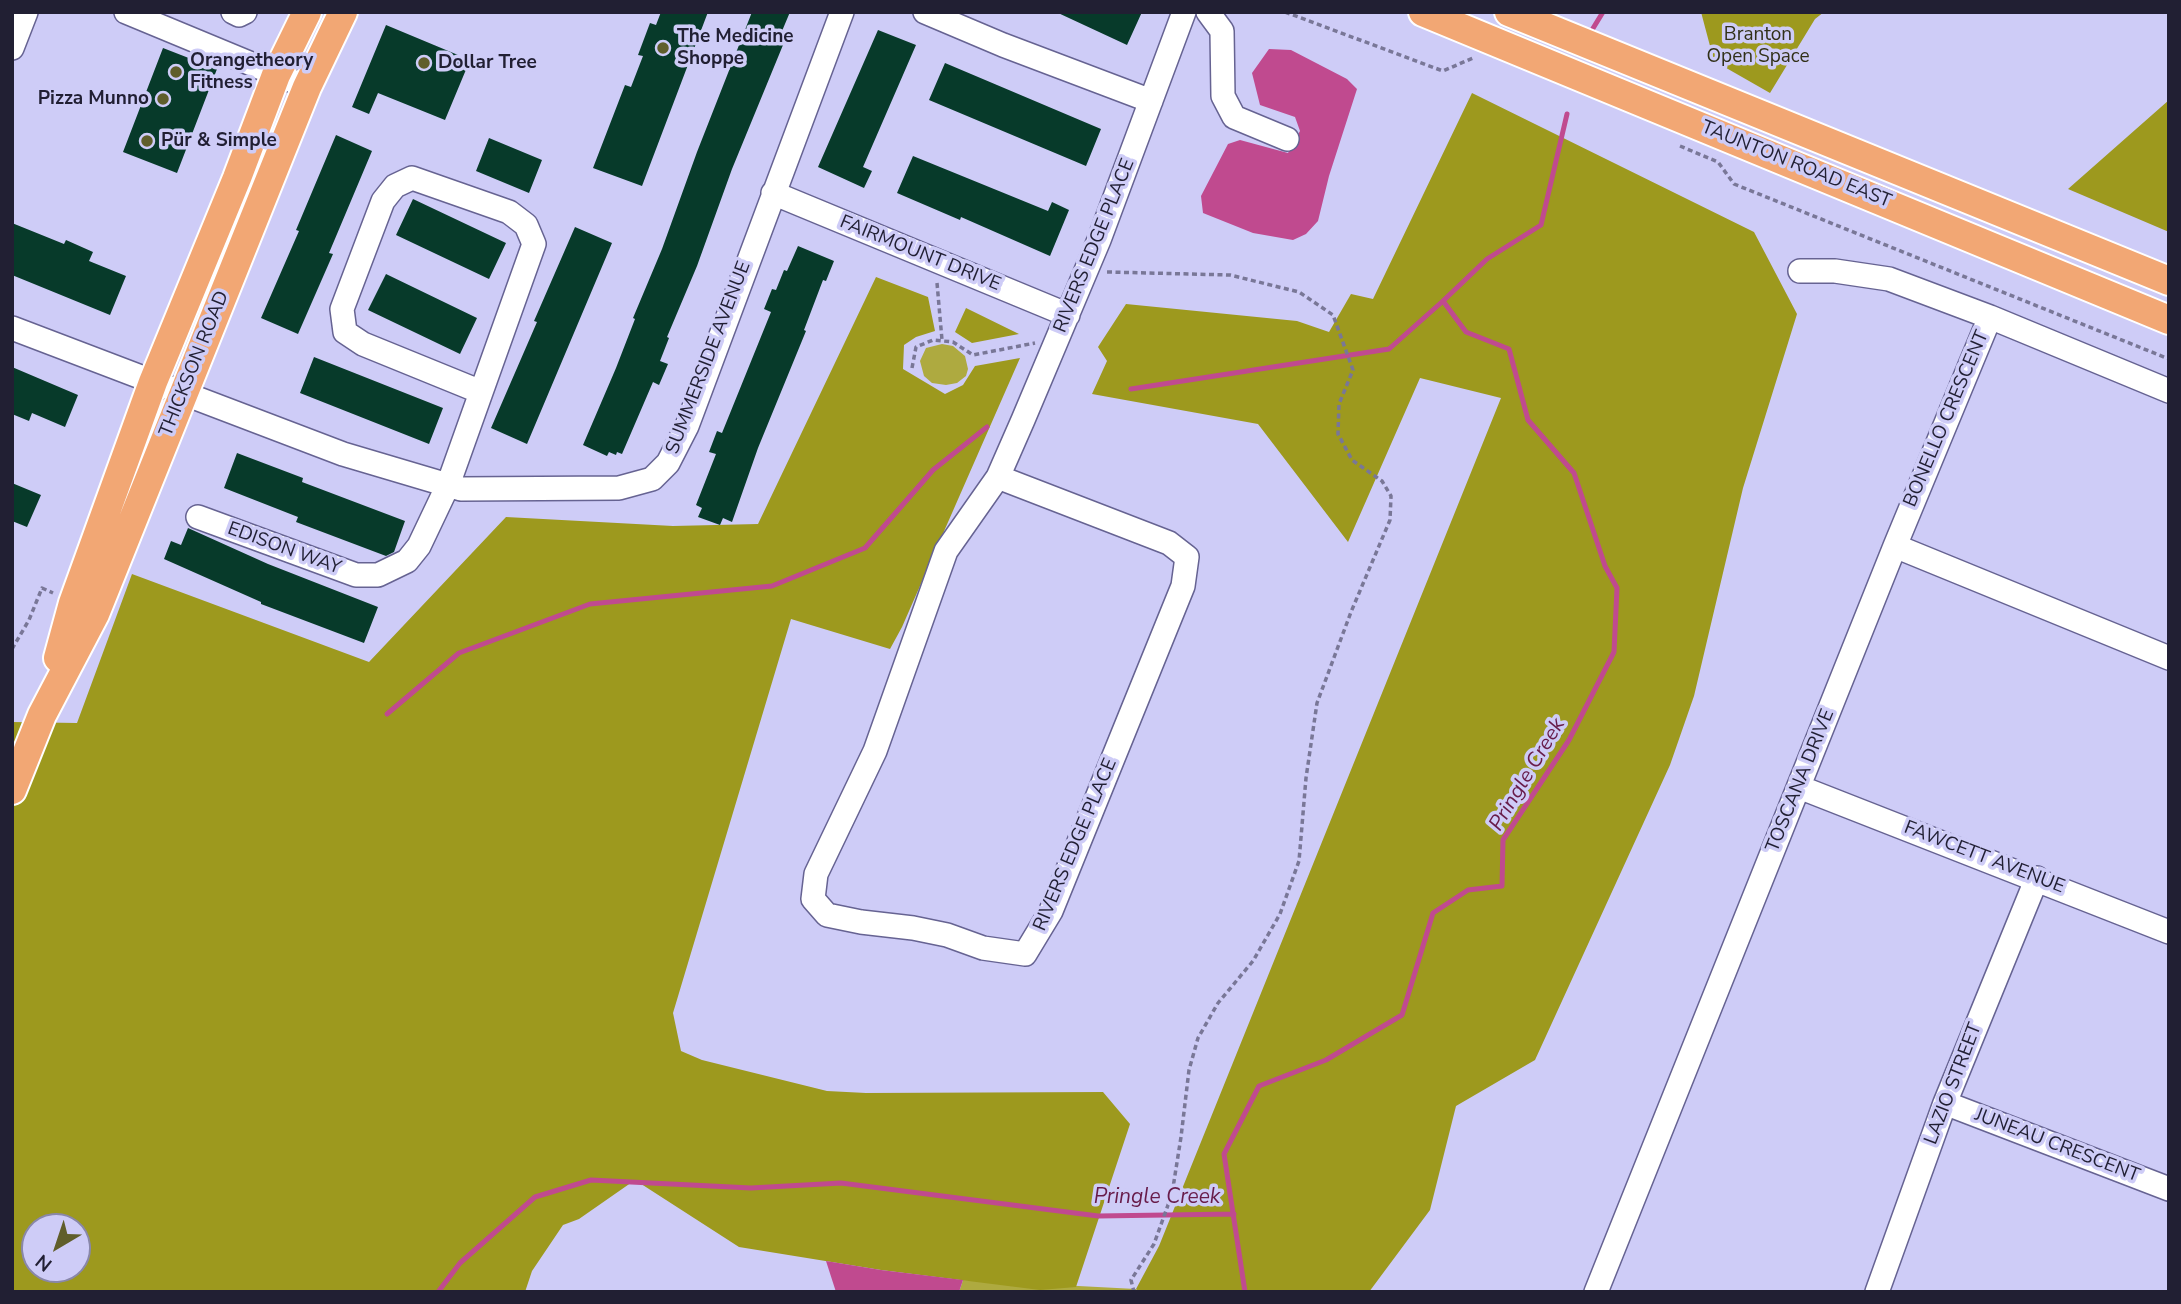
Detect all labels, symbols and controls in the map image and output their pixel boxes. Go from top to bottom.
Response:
park label: Branton Open Space [1707,24,1809,68]
place label: The Medicine Shoppe [677,26,794,70]
marker: The Medicine Shoppe [655,40,671,56]
place label: Orangetheory Fitness [190,50,313,94]
place label: Dollar Tree [438,52,537,74]
marker: Dollar Tree [416,55,432,71]
marker: Orangetheory Fitness [168,64,184,80]
place label: Pizza Munno [38,88,149,110]
marker: Pizza Munno [155,91,171,107]
street label: TAUNTON ROAD EAST [1698,116,1894,214]
place label: Pür & Simple [161,130,277,152]
marker: Pür & Simple [139,133,155,149]
street label: RIVERS EDGE PLACE [1050,156,1140,336]
street label: FAIRMOUNT DRIVE [836,211,1004,297]
street label: SUMMERSIDE AVENUE [662,259,756,457]
street label: THICKSON ROAD [155,288,235,440]
street label: BONELLO CRESCENT [1900,327,1994,511]
street label: EDISON WAY [224,518,344,580]
street label: TOSCANA DRIVE [1762,706,1840,856]
water label: Pringle Creek [1485,714,1571,836]
street label: RIVERS EDGE PLACE [1029,755,1123,935]
street label: FAWCETT AVENUE [1900,817,2068,899]
street label: LAZIO STREET [1920,1020,1988,1148]
street label: JUNEAU CRESCENT [1971,1104,2143,1188]
water label: Pringle Creek [1094,1185,1220,1211]
north arrow [21,1213,91,1283]
text: N [30,1248,58,1277]

